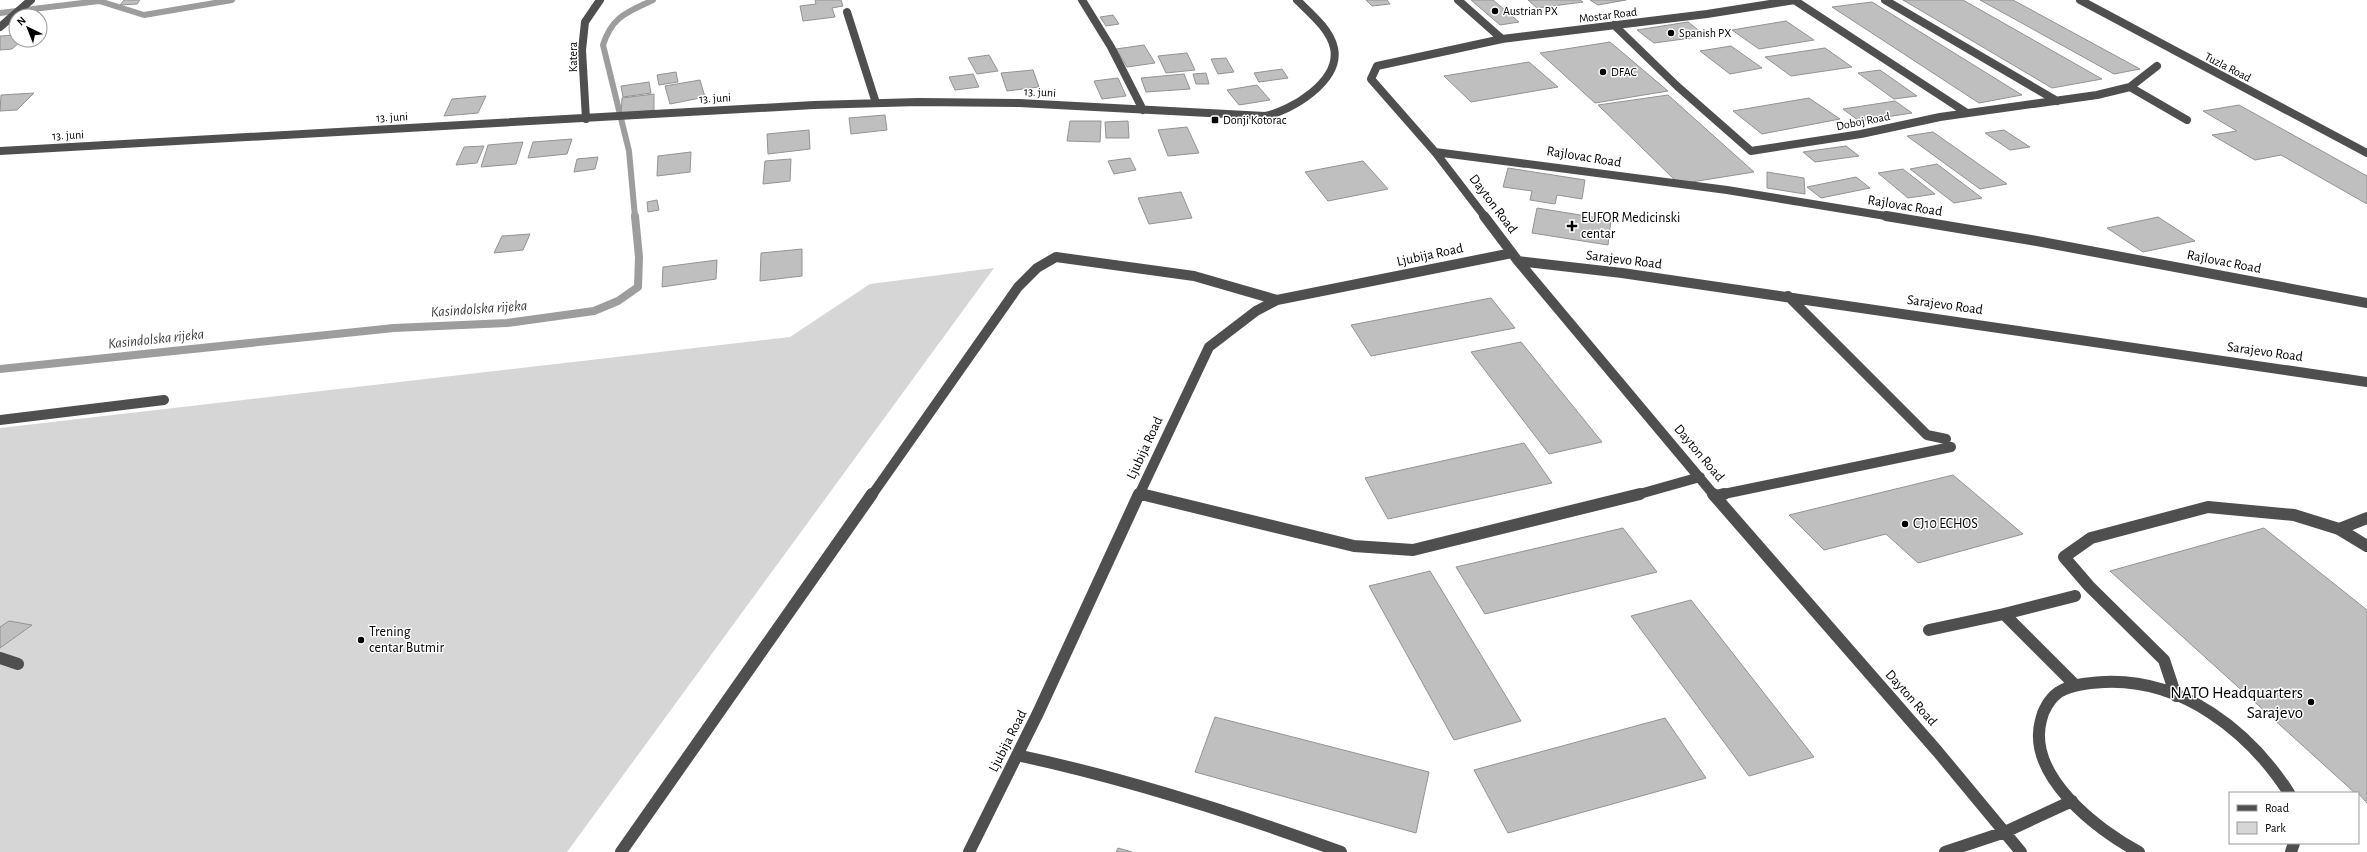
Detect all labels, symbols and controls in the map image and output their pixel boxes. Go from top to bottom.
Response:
place label: Austrian PX [1503,5,1558,17]
street label: Mostar Road [1578,5,1638,25]
marker: Austrian PX [1490,6,1500,16]
north arrow [8,8,48,48]
text: N [15,14,28,28]
place label: Spanish PX [1679,27,1731,39]
marker: Spanish PX [1666,28,1676,38]
street label: Katera [567,41,579,72]
street label: Tuzla Road [2203,50,2253,84]
place label: DFAC [1611,66,1637,78]
marker: DFAC [1598,67,1608,77]
street label: 13. juni [1024,85,1056,100]
street label: 13. juni [699,91,731,106]
street label: 13. juni [376,110,408,125]
street label: Doboj Road [1835,110,1891,133]
place label: Donji Kotorac [1223,114,1287,127]
marker: Donji Kotorac [1210,115,1220,125]
street label: 13. juni [52,128,84,143]
street label: Rajlovac Road [1546,144,1622,170]
street label: Dayton Road [1466,172,1520,236]
street label: Rajlovac Road [1867,193,1943,219]
place label: EUFOR Medicinski centar [1581,211,1680,241]
marker: EUFOR Medicinski centar [1566,220,1578,232]
street label: Ljubija Road [1395,241,1465,269]
street label: Sarajevo Road [1585,248,1663,272]
street label: Rajlovac Road [2186,248,2262,276]
street label: Sarajevo Road [1906,293,1984,317]
water label: Kasindolska rijeka [430,298,528,320]
water label: Kasindolska rijeka [107,326,205,352]
street label: Sarajevo Road [2226,340,2304,364]
street label: Ljubija Road [1124,414,1166,482]
street label: Dayton Road [1671,422,1727,484]
place label: CJ10 ECHOS [1913,517,1978,531]
marker: CJ10 ECHOS [1900,519,1910,529]
place label: Trening centar Butmir [369,625,444,655]
marker: Trening centar Butmir [356,635,366,645]
street label: Dayton Road [1882,667,1940,729]
place label: NATO Headquarters Sarajevo [2170,684,2303,722]
marker: NATO Headquarters Sarajevo [2306,697,2316,707]
street label: Ljubija Road [986,708,1030,774]
legend [2229,792,2359,844]
text: Road [2265,802,2289,814]
text: Park [2265,822,2286,834]

